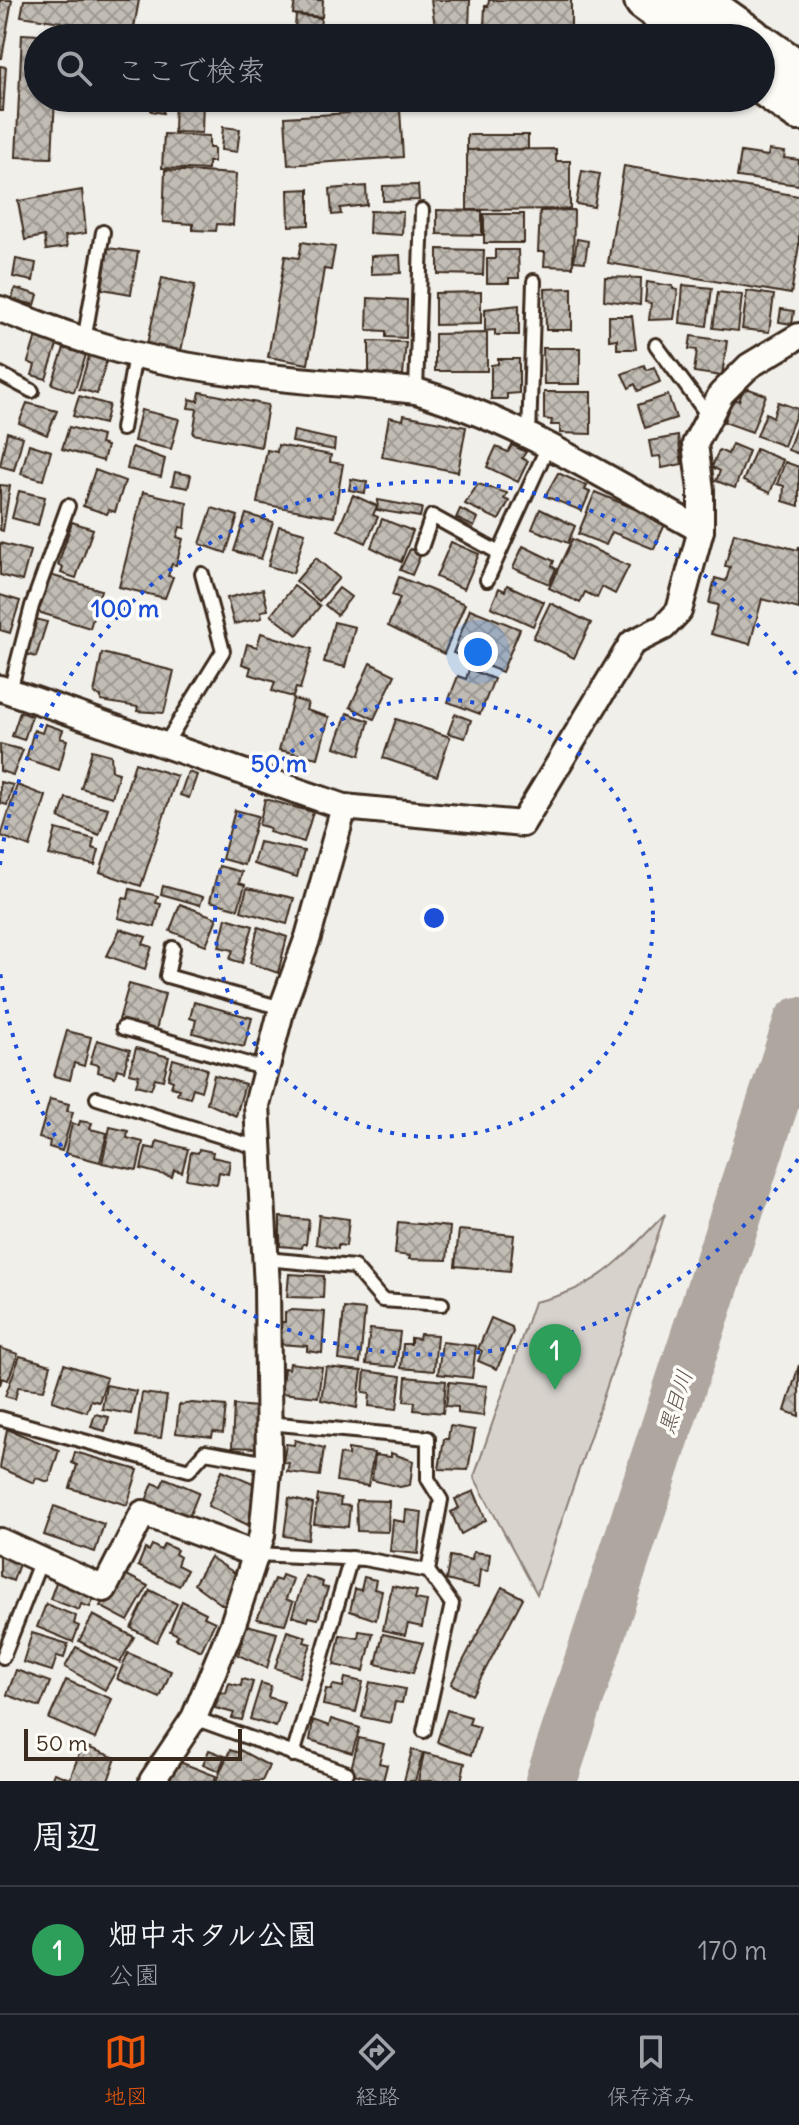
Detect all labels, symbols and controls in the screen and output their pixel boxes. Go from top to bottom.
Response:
search box [24,24,775,112]
icon: search [52,46,96,90]
text: ここで検索 [116,51,266,89]
text: 100 m [91,593,159,623]
your location [458,632,498,672]
text: 50 m [251,748,307,778]
centre of rings [420,904,448,932]
pin: 1 [529,1324,581,1390]
water label: 黒目川 [651,1366,699,1438]
scale bar [24,1725,242,1761]
text: 50 m [36,1729,88,1757]
text: 周辺 [32,1814,100,1857]
text: 畑中ホタル公園 [108,1915,317,1953]
text: 1 [53,1934,63,1967]
text: 170 m [698,1934,767,1967]
text: 公園 [108,1958,160,1991]
tab: 地図 [104,2030,148,2110]
tab: 経路 [355,2030,399,2110]
tab: 保存済み [607,2030,695,2110]

